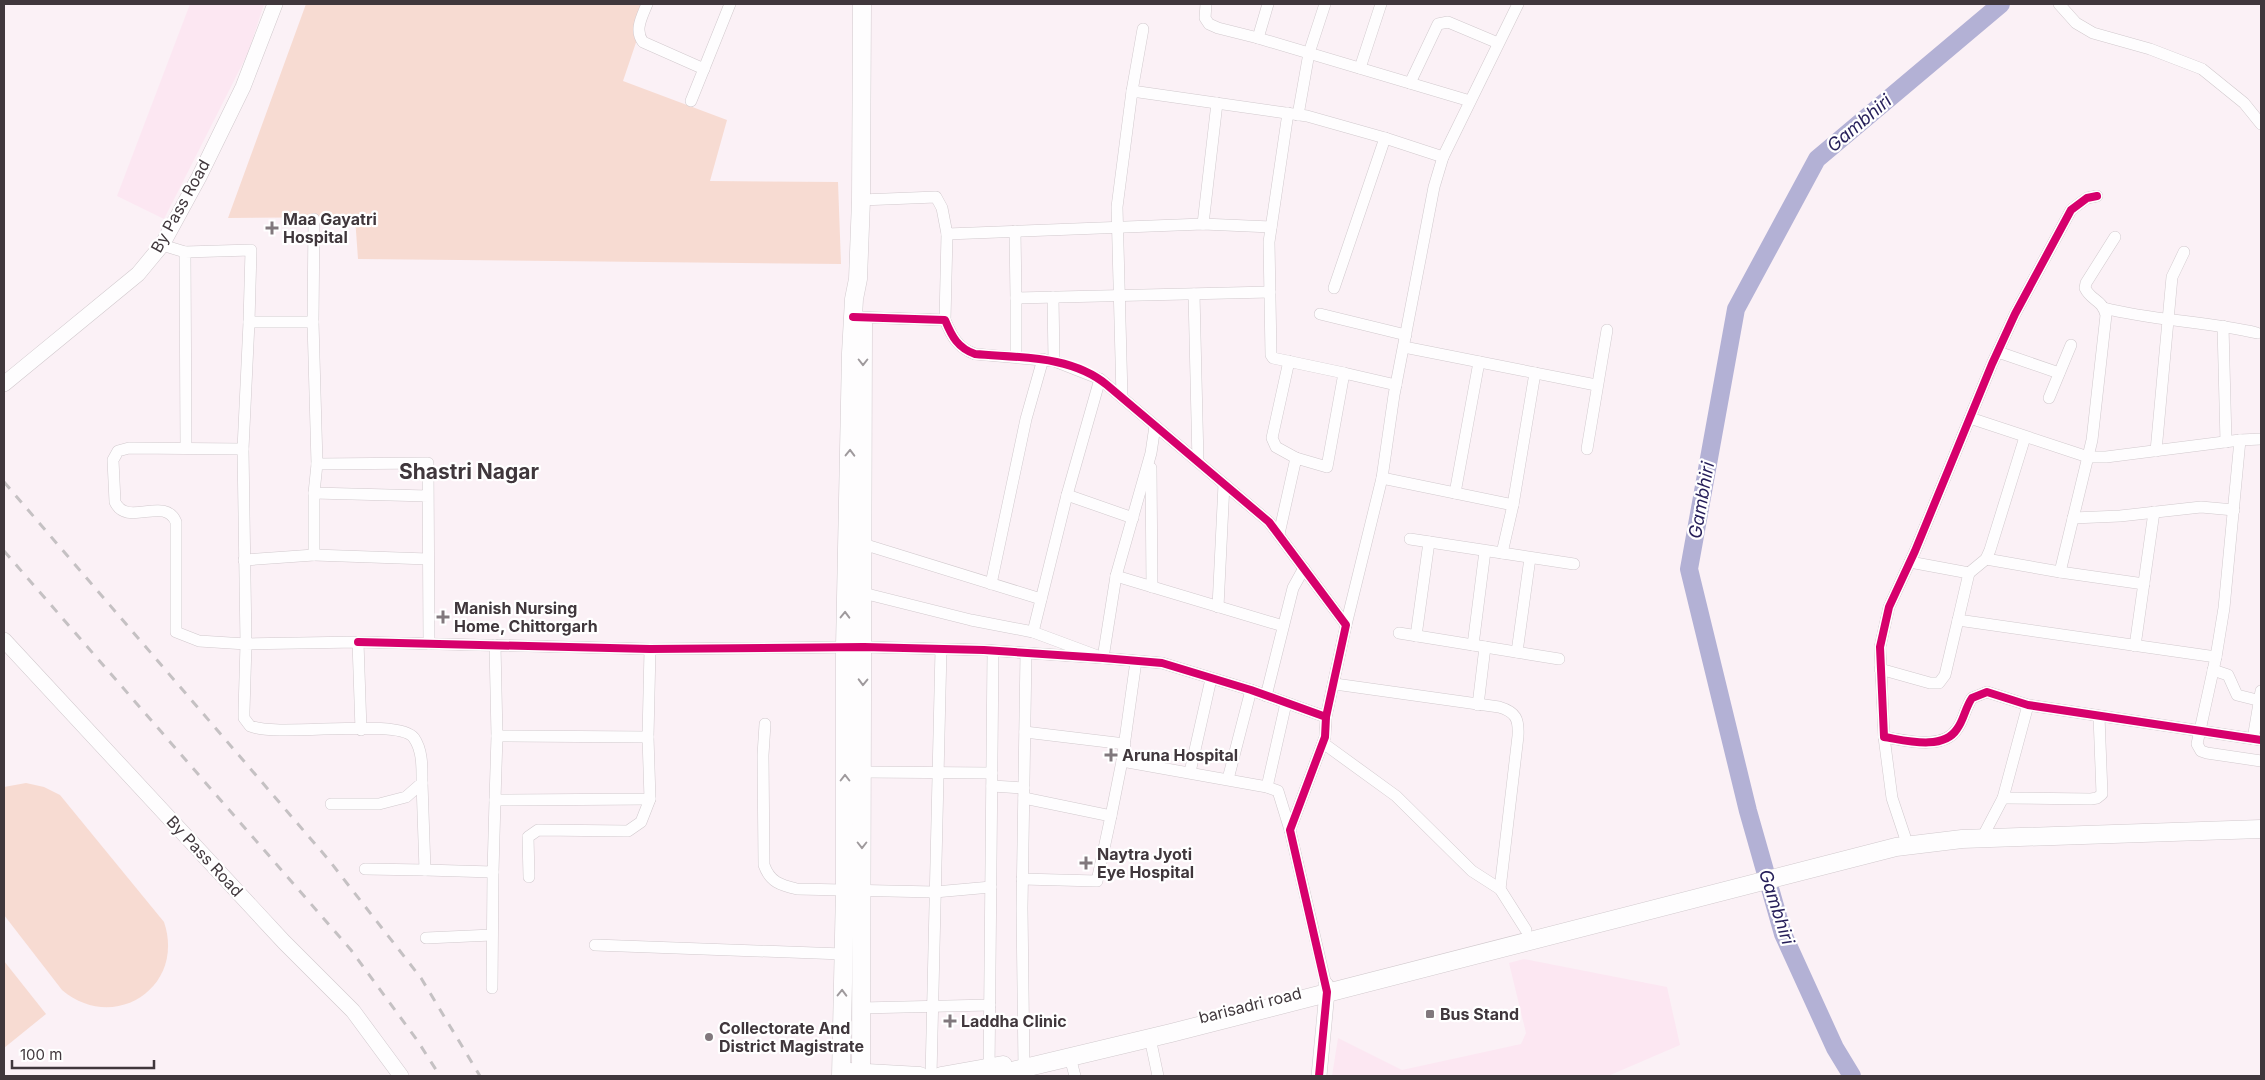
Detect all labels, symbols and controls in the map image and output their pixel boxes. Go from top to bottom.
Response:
water label: Gambhiri [1822,90,1896,156]
street label: By Pass Road [146,156,214,256]
place label: Maa Gayatri Hospital [283,209,377,247]
marker: Maa Gayatri Hospital [265,221,279,235]
one-way arrow [858,358,868,366]
one-way arrow [845,448,855,456]
district label: Shastri Nagar [399,459,539,484]
water label: Gambhiri [1684,459,1718,540]
place label: Manish Nursing Home, Chittorgarh [454,598,598,636]
marker: Manish Nursing Home, Chittorgarh [436,610,450,624]
one-way arrow [840,611,850,618]
one-way arrow [858,678,868,686]
place label: Aruna Hospital [1122,745,1238,765]
marker: Aruna Hospital [1104,748,1118,762]
one-way arrow [840,773,850,781]
street label: By Pass Road [163,811,247,901]
one-way arrow [857,841,867,849]
place label: Naytra Jyoti Eye Hospital [1097,844,1194,882]
marker: Naytra Jyoti Eye Hospital [1079,856,1093,870]
water label: Gambhiri [1755,867,1799,948]
street label: barisadri road [1197,983,1303,1027]
one-way arrow [837,988,847,996]
place label: Bus Stand [1440,1004,1519,1024]
marker: Bus Stand [1424,1008,1436,1020]
place label: Laddha Clinic [961,1011,1067,1031]
marker: Laddha Clinic [943,1014,957,1028]
place label: Collectorate And District Magistrate [719,1018,864,1056]
marker: Collectorate And District Magistrate [703,1031,715,1043]
scale bar [12,1038,155,1070]
text: 100 m [20,1045,62,1064]

